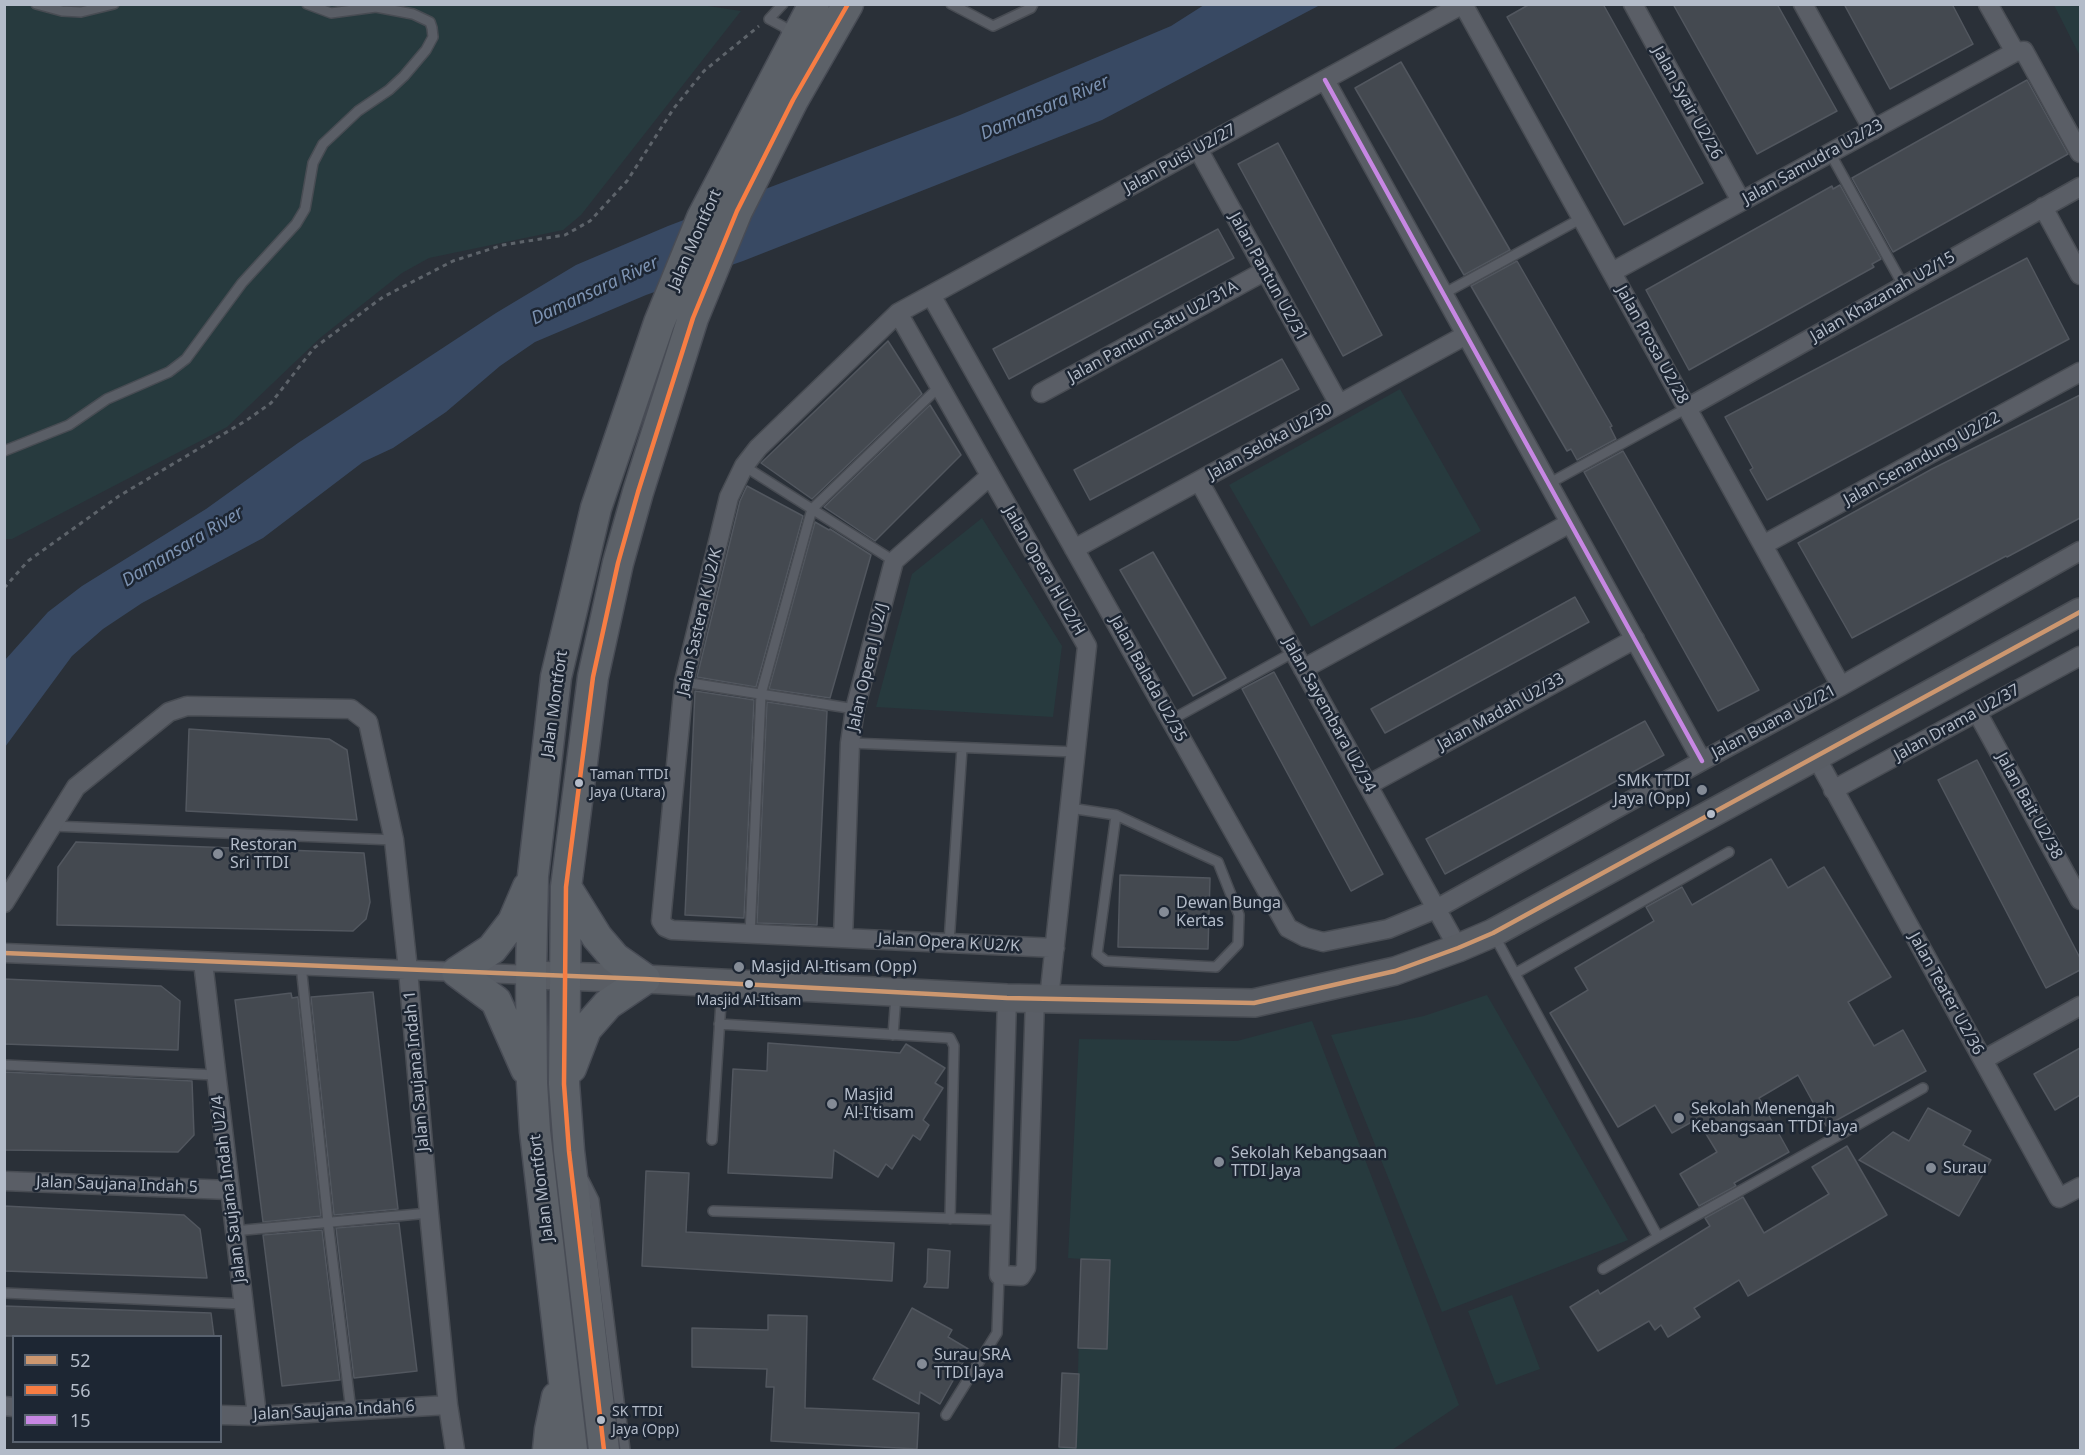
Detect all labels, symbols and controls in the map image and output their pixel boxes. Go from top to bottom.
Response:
street label: Jalan Syair U2/26 [1648,43,1726,163]
water label: Damansara River [977,71,1113,145]
street label: Jalan Samudra U2/23 [1739,115,1887,209]
street label: Jalan Puisi U2/27 [1121,120,1239,198]
street label: Jalan Montfort [664,187,726,293]
street label: Jalan Pantun U2/31 [1225,209,1311,345]
street label: Jalan Khazanah U2/15 [1807,248,1959,346]
water label: Damansara River [528,252,662,330]
street label: Jalan Pantun Satu U2/31A [1065,277,1241,387]
street label: Jalan Prosa U2/28 [1612,283,1692,407]
street label: Jalan Seloka U2/30 [1205,400,1335,484]
street label: Jalan Senandung U2/22 [1840,408,2004,510]
water label: Damansara River [118,502,248,592]
street label: Jalan Opera H U2/H [999,503,1089,639]
street label: Jalan Sastera K U2/K [674,546,726,698]
street label: Jalan Opera J U2/J [844,601,892,733]
street label: Jalan Balada U2/35 [1105,613,1191,745]
street label: Jalan Sayembara U2/34 [1278,634,1380,796]
street label: Jalan Montfort [538,649,572,759]
street label: Jalan Madah U2/33 [1434,669,1568,755]
street label: Jalan Buana U2/21 [1709,681,1839,763]
street label: Jalan Drama U2/37 [1891,681,2023,765]
street label: Jalan Bait U2/38 [1992,749,2066,863]
place label: Taman TTDI Jaya (Utara) [590,767,669,800]
place label: SMK TTDI Jaya (Opp) [1614,771,1690,809]
marker: Taman TTDI Jaya (Utara) [573,777,585,789]
marker: SMK TTDI Jaya (Opp) [1695,783,1709,797]
unlabelled marker [1705,808,1717,820]
place label: Restoran Sri TTDI [230,835,297,873]
marker: Restoran Sri TTDI [211,847,225,861]
place label: Dewan Bunga Kertas [1176,893,1281,931]
marker: Dewan Bunga Kertas [1157,905,1171,919]
street label: Jalan Teater U2/36 [1904,929,1988,1059]
street label: Jalan Opera K U2/K [878,930,1020,956]
place label: Masjid Al-Itisam (Opp) [751,957,917,977]
marker: Masjid Al-Itisam (Opp) [732,960,746,974]
marker: Masjid Al-Itisam [743,978,755,990]
street label: Jalan Saujana Indah 1 [400,990,434,1152]
place label: Masjid Al-Itisam [697,993,801,1009]
place label: Masjid Al-I'tisam [844,1085,914,1123]
street label: Jalan Saujana Indah U2/4 [208,1094,250,1284]
marker: Masjid Al-I'tisam [825,1097,839,1111]
place label: Sekolah Menengah Kebangsaan TTDI Jaya [1691,1099,1858,1137]
marker: Sekolah Menengah Kebangsaan TTDI Jaya [1672,1111,1686,1125]
street label: Jalan Montfort [526,1133,558,1243]
place label: Sekolah Kebangsaan TTDI Jaya [1231,1143,1387,1181]
marker: Sekolah Kebangsaan TTDI Jaya [1212,1155,1226,1169]
place label: Surau [1943,1158,1987,1178]
marker: Surau [1924,1161,1938,1175]
street label: Jalan Saujana Indah 5 [36,1173,198,1197]
legend [12,1335,222,1443]
place label: Surau SRA TTDI Jaya [934,1345,1011,1383]
text: 52 [70,1348,91,1372]
marker: Surau SRA TTDI Jaya [915,1357,929,1371]
text: 56 [70,1378,91,1402]
street label: Jalan Saujana Indah 6 [253,1397,415,1425]
place label: SK TTDI Jaya (Opp) [612,1404,679,1436]
text: 15 [70,1408,91,1432]
marker: SK TTDI Jaya (Opp) [595,1414,607,1426]

